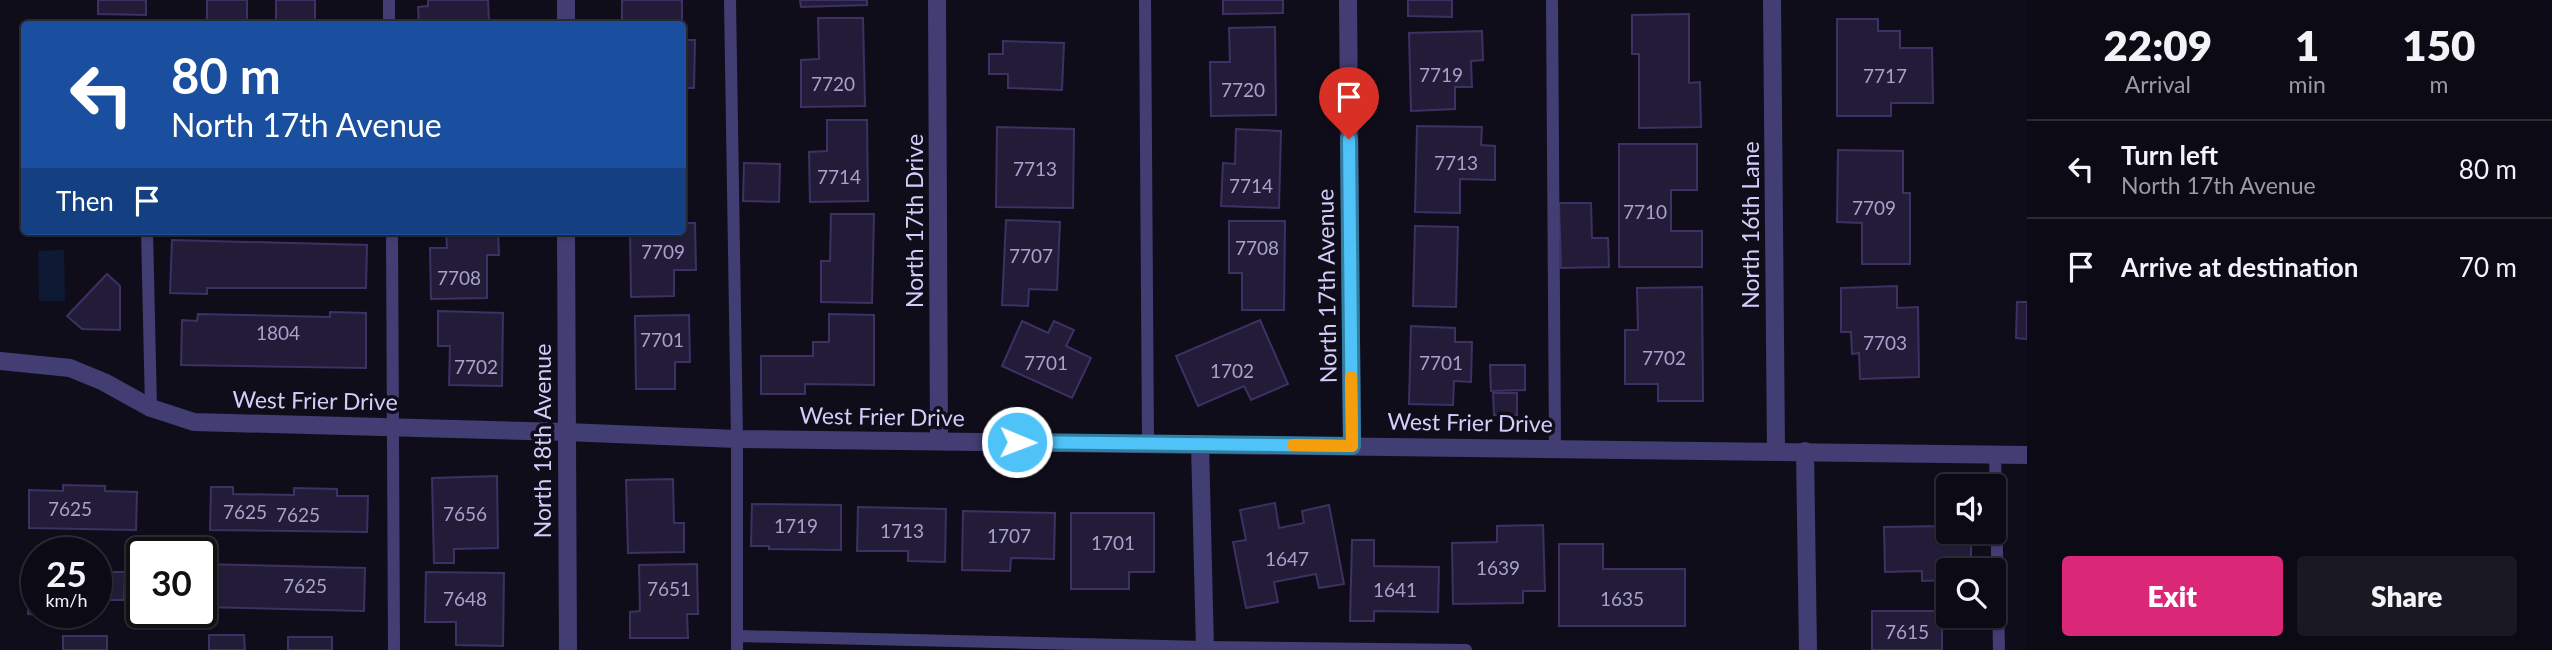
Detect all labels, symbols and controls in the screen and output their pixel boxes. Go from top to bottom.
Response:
text: 22:09 [2104,20,2212,70]
text: 1 [2295,20,2319,70]
text: 150 [2402,20,2475,70]
text: 80 m [171,46,281,104]
icon: left [56,49,147,140]
house number: 7719 [1419,63,1463,86]
house number: 7717 [1863,64,1907,87]
pin [1319,67,1379,139]
text: Arrival [2125,70,2191,98]
text: min [2289,70,2326,98]
text: m [2429,70,2448,98]
house number: 7720 [811,72,855,95]
house number: 7720 [1221,78,1265,101]
icon: arrive [1330,78,1368,116]
text: North 17th Avenue [171,105,442,144]
street label: North 17th Drive [900,134,928,308]
text: Turn left [2121,139,2218,171]
street label: North 16th Lane [1736,141,1764,309]
icon: left [2062,150,2100,188]
house number: 7713 [1434,151,1478,174]
text: 80 m [2459,153,2517,185]
house number: 7713 [1013,157,1057,180]
house number: 7714 [817,165,861,188]
text: North 17th Avenue [2121,171,2316,199]
house number: 7714 [1229,174,1273,197]
icon: arrive [128,182,166,220]
text: Then [56,185,114,217]
street label: North 17th Avenue [1310,188,1342,384]
house number: 7709 [1852,196,1896,219]
house number: 7710 [1623,200,1667,223]
house number: 7708 [1235,236,1279,259]
house number: 7709 [641,240,685,263]
house number: 7707 [1009,244,1053,267]
icon: arrive [2062,248,2100,286]
text: Arrive at destination [2121,251,2358,283]
text: 70 m [2459,251,2517,283]
house number: 7708 [437,266,481,289]
house number: 1804 [256,321,300,344]
house number: 7701 [640,328,684,351]
house number: 7703 [1863,331,1907,354]
street label: North 18th Avenue [528,344,556,538]
house number: 7702 [1642,346,1686,369]
house number: 7701 [1024,351,1068,374]
house number: 7701 [1419,351,1463,374]
house number: 7702 [454,355,498,378]
house number: 1702 [1210,359,1254,382]
street label: West Frier Drive [232,385,398,415]
street label: West Frier Drive [799,401,965,431]
position arrow [980,405,1054,479]
street label: West Frier Drive [1387,407,1553,437]
map controls [1936,474,2006,628]
button: sound [1936,474,2006,544]
house number: 7625 [48,497,92,520]
house number: 7625 [223,500,267,523]
house number: 7656 [443,502,487,525]
house number: 7625 [276,503,320,526]
house number: 1719 [774,514,818,537]
house number: 1713 [880,519,924,542]
house number: 1707 [987,524,1031,547]
house number: 1701 [1091,531,1135,554]
speed limit sign: 30 [126,537,217,628]
house number: 1647 [1265,547,1309,570]
text: 25 [46,552,87,594]
house number: 1639 [1476,556,1520,579]
button: Exit [2062,556,2283,636]
button: Share [2297,556,2517,636]
button: search [1936,558,2006,628]
house number: 7625 [283,574,327,597]
house number: 7651 [647,577,691,600]
house number: 1641 [1373,578,1417,601]
house number: 7648 [443,587,487,610]
house number: 1635 [1600,587,1644,610]
text: km/h [45,589,88,611]
house number: 7615 [1885,620,1929,643]

